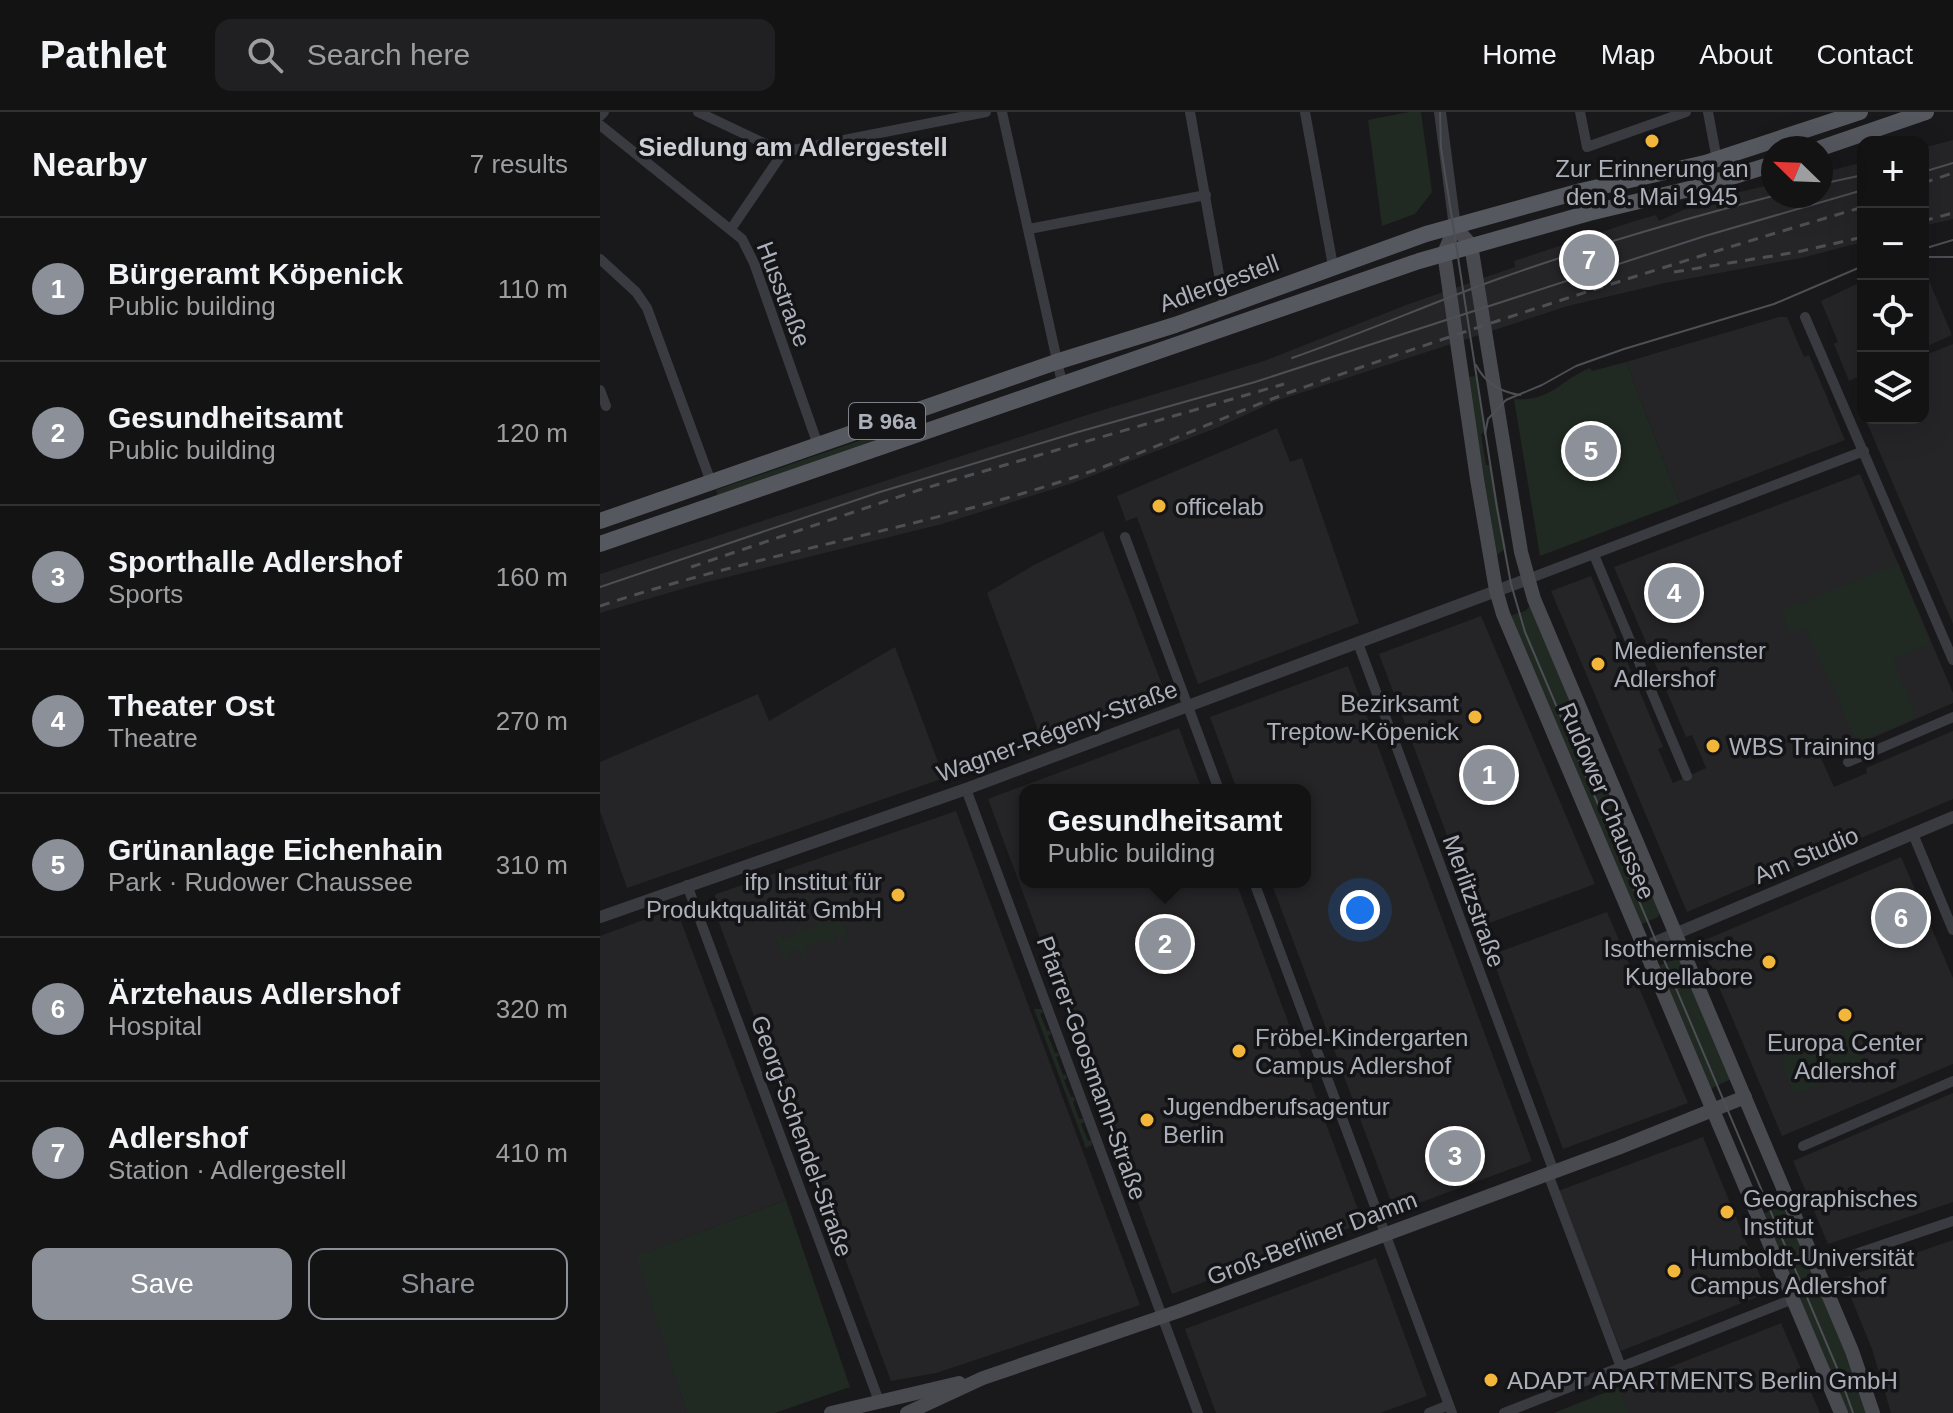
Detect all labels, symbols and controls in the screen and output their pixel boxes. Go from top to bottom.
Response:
search box [215,19,775,91]
icon: search [243,33,287,77]
text: Pathlet [40,34,167,76]
text: Search here [307,38,470,71]
text: Home [1482,39,1557,70]
text: Map [1601,39,1655,70]
text: About [1699,39,1773,70]
text: Contact [1817,39,1913,70]
district label: Siedlung am Adlergestell [638,132,948,162]
marker: Zur Erinnerung an den 8. Mai 1945 [1643,132,1661,150]
north arrow [1761,136,1833,208]
map controls [1857,136,1929,424]
button: + [1857,136,1929,208]
text: Nearby [32,145,147,183]
text: 7 results [470,149,568,179]
place label: Zur Erinnerung an den 8. Mai 1945 [1555,155,1749,210]
button: − [1857,208,1929,280]
pin: 7 [1563,230,1615,290]
street label: Husstraße [752,237,816,351]
street label: Adlergestell [1155,249,1283,317]
text: Bürgeramt Köpenick [108,257,403,290]
text: 1 [51,274,65,304]
text: 110 m [498,274,568,304]
button: locate [1857,280,1929,352]
text: Public building [108,291,276,321]
button: layers [1857,352,1929,424]
text: Gesundheitsamt [108,401,343,434]
road number: B 96a [849,403,925,439]
text: 2 [51,418,65,448]
text: 120 m [496,418,568,448]
pin: 5 [1565,421,1617,481]
text: Public building [108,435,276,465]
place label: officelab [1175,493,1264,520]
marker: officelab [1150,497,1168,515]
text: Sporthalle Adlershof [108,545,402,578]
text: 3 [51,562,65,592]
text: 160 m [496,562,568,592]
pin: 4 [1648,563,1700,623]
text: Sports [108,579,183,609]
place label: Medienfenster Adlershof [1614,637,1766,692]
marker: Medienfenster Adlershof [1589,655,1607,673]
street label: Wagner-Régeny-Straße [933,675,1181,787]
text: Theater Ost [108,689,275,722]
place label: Bezirksamt Treptow-Köpenick [1266,690,1460,745]
street label: Rudower Chaussee [1553,699,1661,903]
text: 4 [51,706,65,736]
text: 270 m [496,706,568,736]
marker: Bezirksamt Treptow-Köpenick [1466,708,1484,726]
text: Theatre [108,723,198,753]
place label: WBS Training [1729,733,1876,760]
marker: WBS Training [1704,737,1722,755]
pin: 1 [1463,745,1515,805]
popup [1019,784,1311,888]
text: Gesundheitsamt [1047,804,1283,837]
street label: Am Studio [1750,821,1862,889]
street label: Merlitzstraße [1438,831,1510,971]
text: Grünanlage Eichenhain [108,833,443,866]
text: Public building [1047,838,1215,868]
text: 5 [51,850,65,880]
text: 310 m [496,850,568,880]
text: Park · Rudower Chaussee [108,867,413,897]
place label: ifp Institut für Produktqualität GmbH [646,868,882,923]
marker: ifp Institut für Produktqualität GmbH [889,886,907,904]
pin: 6 [1875,888,1927,948]
your location [1340,890,1380,930]
pin: 2 [1139,914,1191,974]
street label: Pfarrer-Goosmann-Straße [1032,932,1152,1204]
place label: Isothermische Kugellabore [1604,935,1753,990]
marker: Isothermische Kugellabore [1760,953,1778,971]
text: Ärztehaus Adlershof [108,977,400,1010]
text: 6 [51,994,65,1024]
text: 320 m [496,994,568,1024]
marker: Europa Center Adlershof [1836,1006,1854,1024]
text: Hospital [108,1011,202,1041]
street label: Georg-Schendel-Straße [746,1012,858,1260]
place label: Fröbel-Kindergarten Campus Adlershof [1255,1024,1468,1079]
place label: Europa Center Adlershof [1767,1029,1923,1084]
marker: Fröbel-Kindergarten Campus Adlershof [1230,1042,1248,1060]
place label: Jugendberufsagentur Berlin [1163,1093,1390,1148]
marker: Jugendberufsagentur Berlin [1138,1111,1156,1129]
text: Adlershof [108,1121,248,1154]
pin: 3 [1429,1126,1481,1186]
text: 7 [51,1138,65,1168]
text: 410 m [496,1138,568,1168]
text: Station · Adlergestell [108,1155,346,1185]
street label: Groß-Berliner Damm [1203,1185,1421,1291]
place label: Geographisches Institut [1743,1185,1918,1240]
marker: Geographisches Institut [1718,1203,1736,1221]
place label: Humboldt-Universität Campus Adlershof [1690,1244,1914,1299]
button: Save [32,1248,292,1320]
button: Share [308,1248,568,1320]
marker: Humboldt-Universität Campus Adlershof [1665,1262,1683,1280]
place label: ADAPT APARTMENTS Berlin GmbH [1507,1367,1898,1394]
marker: ADAPT APARTMENTS Berlin GmbH [1482,1371,1500,1389]

